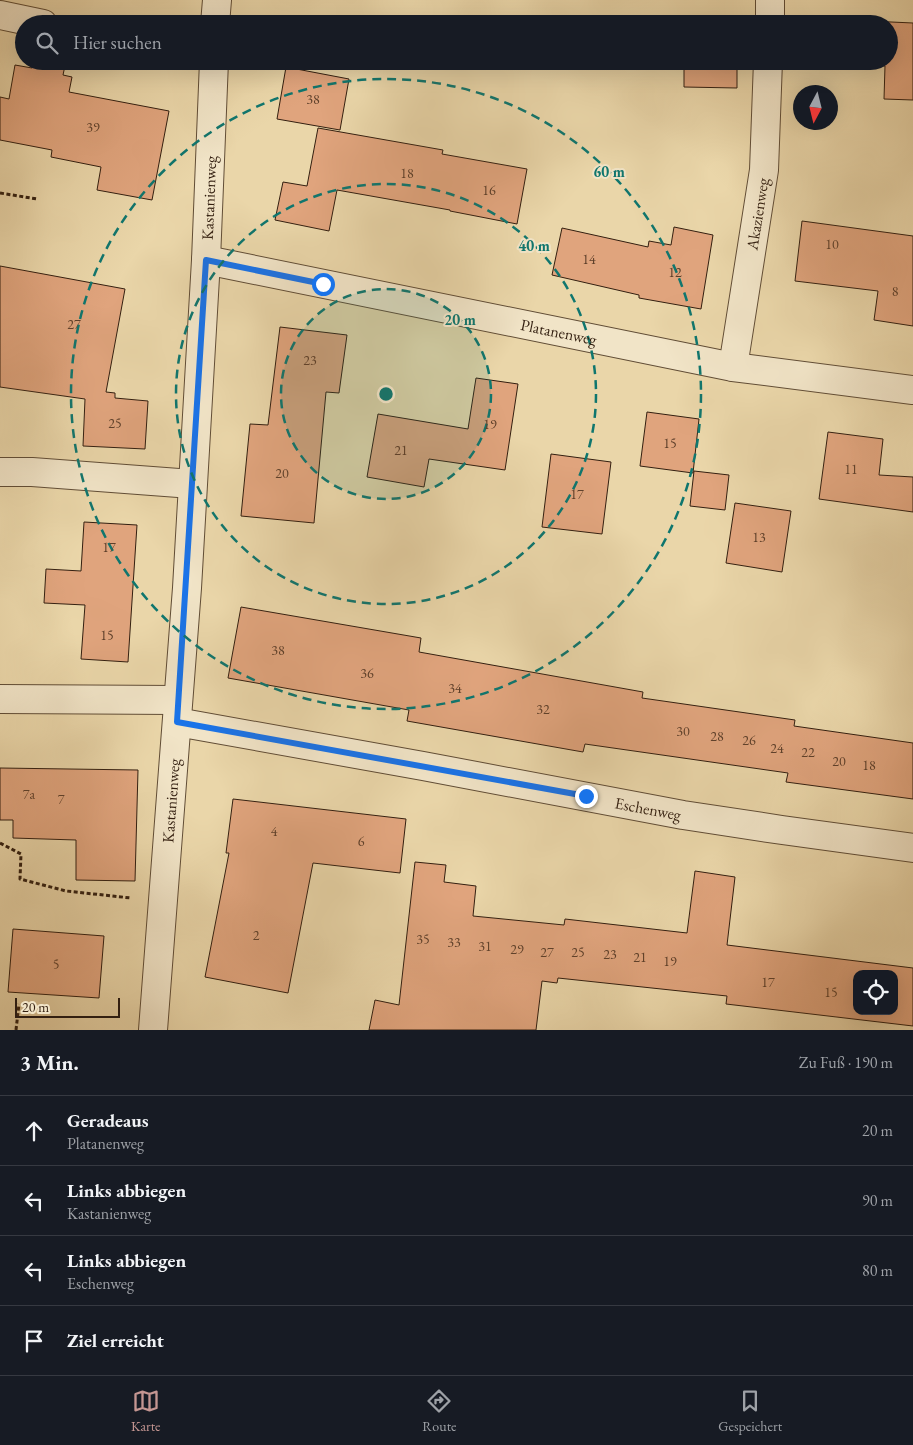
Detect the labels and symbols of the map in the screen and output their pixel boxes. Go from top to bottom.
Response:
north arrow [793,85,838,130]
house number: 38 [306,90,320,108]
house number: 39 [86,118,100,136]
street label: Kastanienweg [196,154,221,240]
text: 60 m [593,162,625,181]
house number: 18 [400,164,414,182]
street label: Akazienweg [741,175,773,252]
house number: 16 [482,181,496,199]
house number: 10 [825,235,839,253]
text: 40 m [518,236,550,255]
house number: 14 [582,250,596,268]
house number: 12 [668,263,682,281]
route start [312,273,335,296]
house number: 8 [892,282,899,300]
text: 20 m [444,310,476,329]
street label: Platanenweg [519,314,600,350]
house number: 27 [67,315,81,333]
house number: 23 [303,351,317,369]
centre of rings [377,385,395,403]
house number: 25 [108,414,122,432]
house number: 19 [483,415,497,433]
house number: 15 [663,434,677,452]
house number: 21 [394,441,408,459]
house number: 11 [844,460,858,478]
house number: 20 [275,464,289,482]
house number: 17 [570,485,584,503]
house number: 13 [752,528,766,546]
house number: 17 [102,538,116,556]
house number: 15 [100,626,114,644]
house number: 38 [271,641,285,659]
house number: 36 [360,664,374,682]
house number: 34 [448,679,462,697]
house number: 32 [536,700,550,718]
house number: 30 [676,722,690,740]
house number: 28 [710,727,724,745]
house number: 26 [742,731,756,749]
house number: 24 [770,739,784,757]
house number: 22 [801,743,815,761]
house number: 20 [832,752,846,770]
house number: 18 [862,756,876,774]
street label: Kastanienweg [157,757,184,844]
house number: 7a [23,785,36,803]
route end [575,785,598,808]
house number: 7 [58,790,65,808]
street label: Eschenweg [613,792,684,825]
house number: 4 [271,822,278,840]
house number: 6 [358,832,365,850]
house number: 2 [253,926,260,944]
house number: 35 [416,930,430,948]
house number: 33 [447,933,461,951]
house number: 31 [478,937,492,955]
house number: 29 [510,940,524,958]
house number: 27 [540,943,554,961]
house number: 25 [571,943,585,961]
house number: 23 [603,945,617,963]
house number: 21 [633,948,647,966]
house number: 19 [663,952,677,970]
house number: 5 [53,955,59,973]
house number: 17 [761,973,775,991]
house number: 15 [824,983,838,1001]
scale bar [15,995,120,1018]

